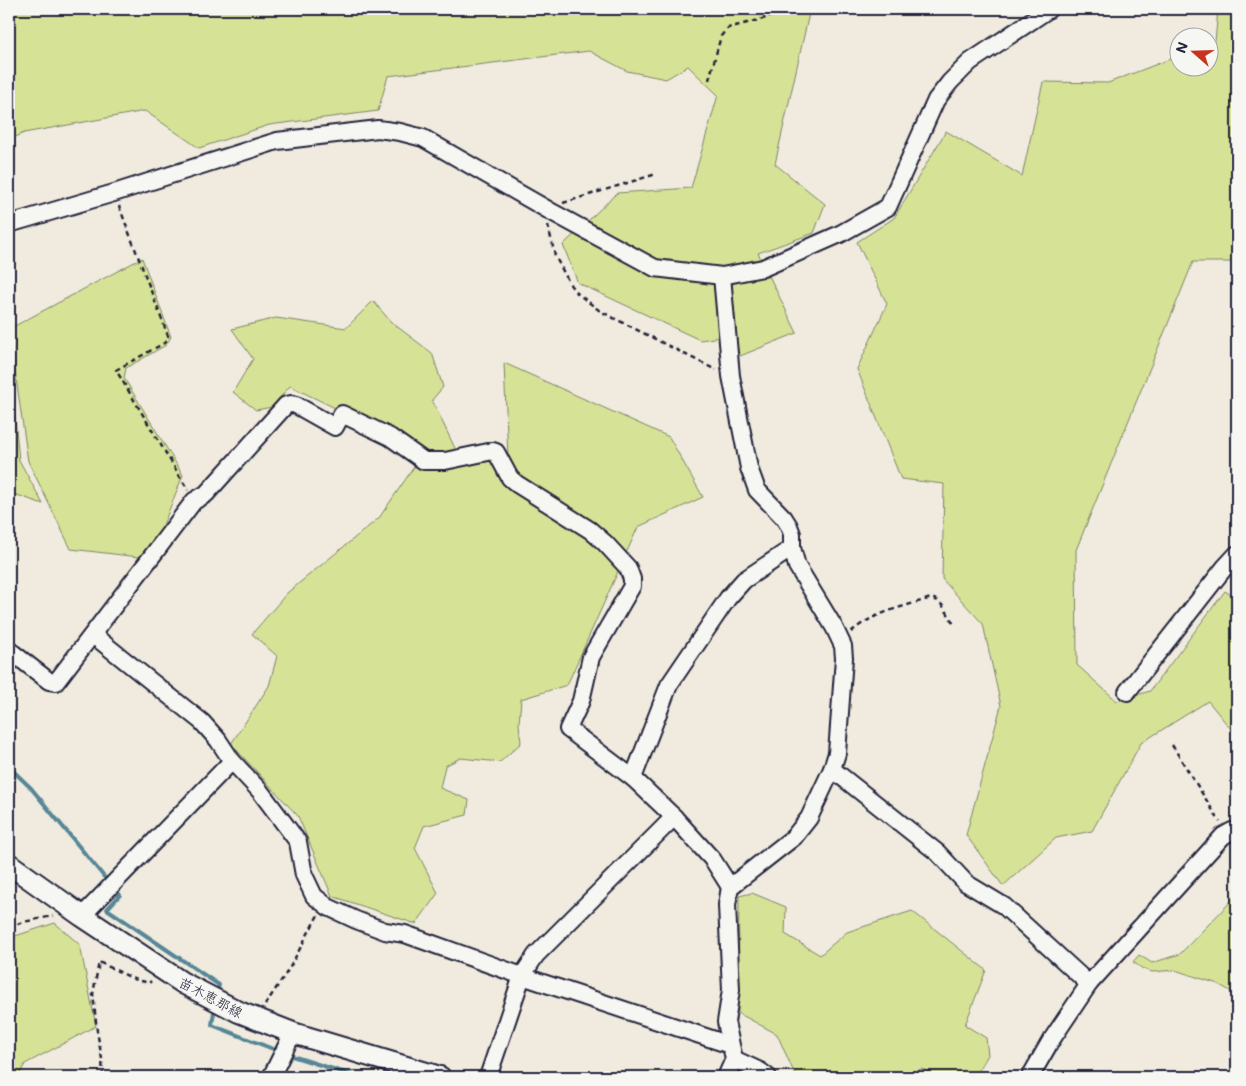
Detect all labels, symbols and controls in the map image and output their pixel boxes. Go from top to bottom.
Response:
north arrow [1168,28,1218,78]
text: N [1171,39,1192,56]
street label: 苗木恵那線 [176,972,246,1022]

